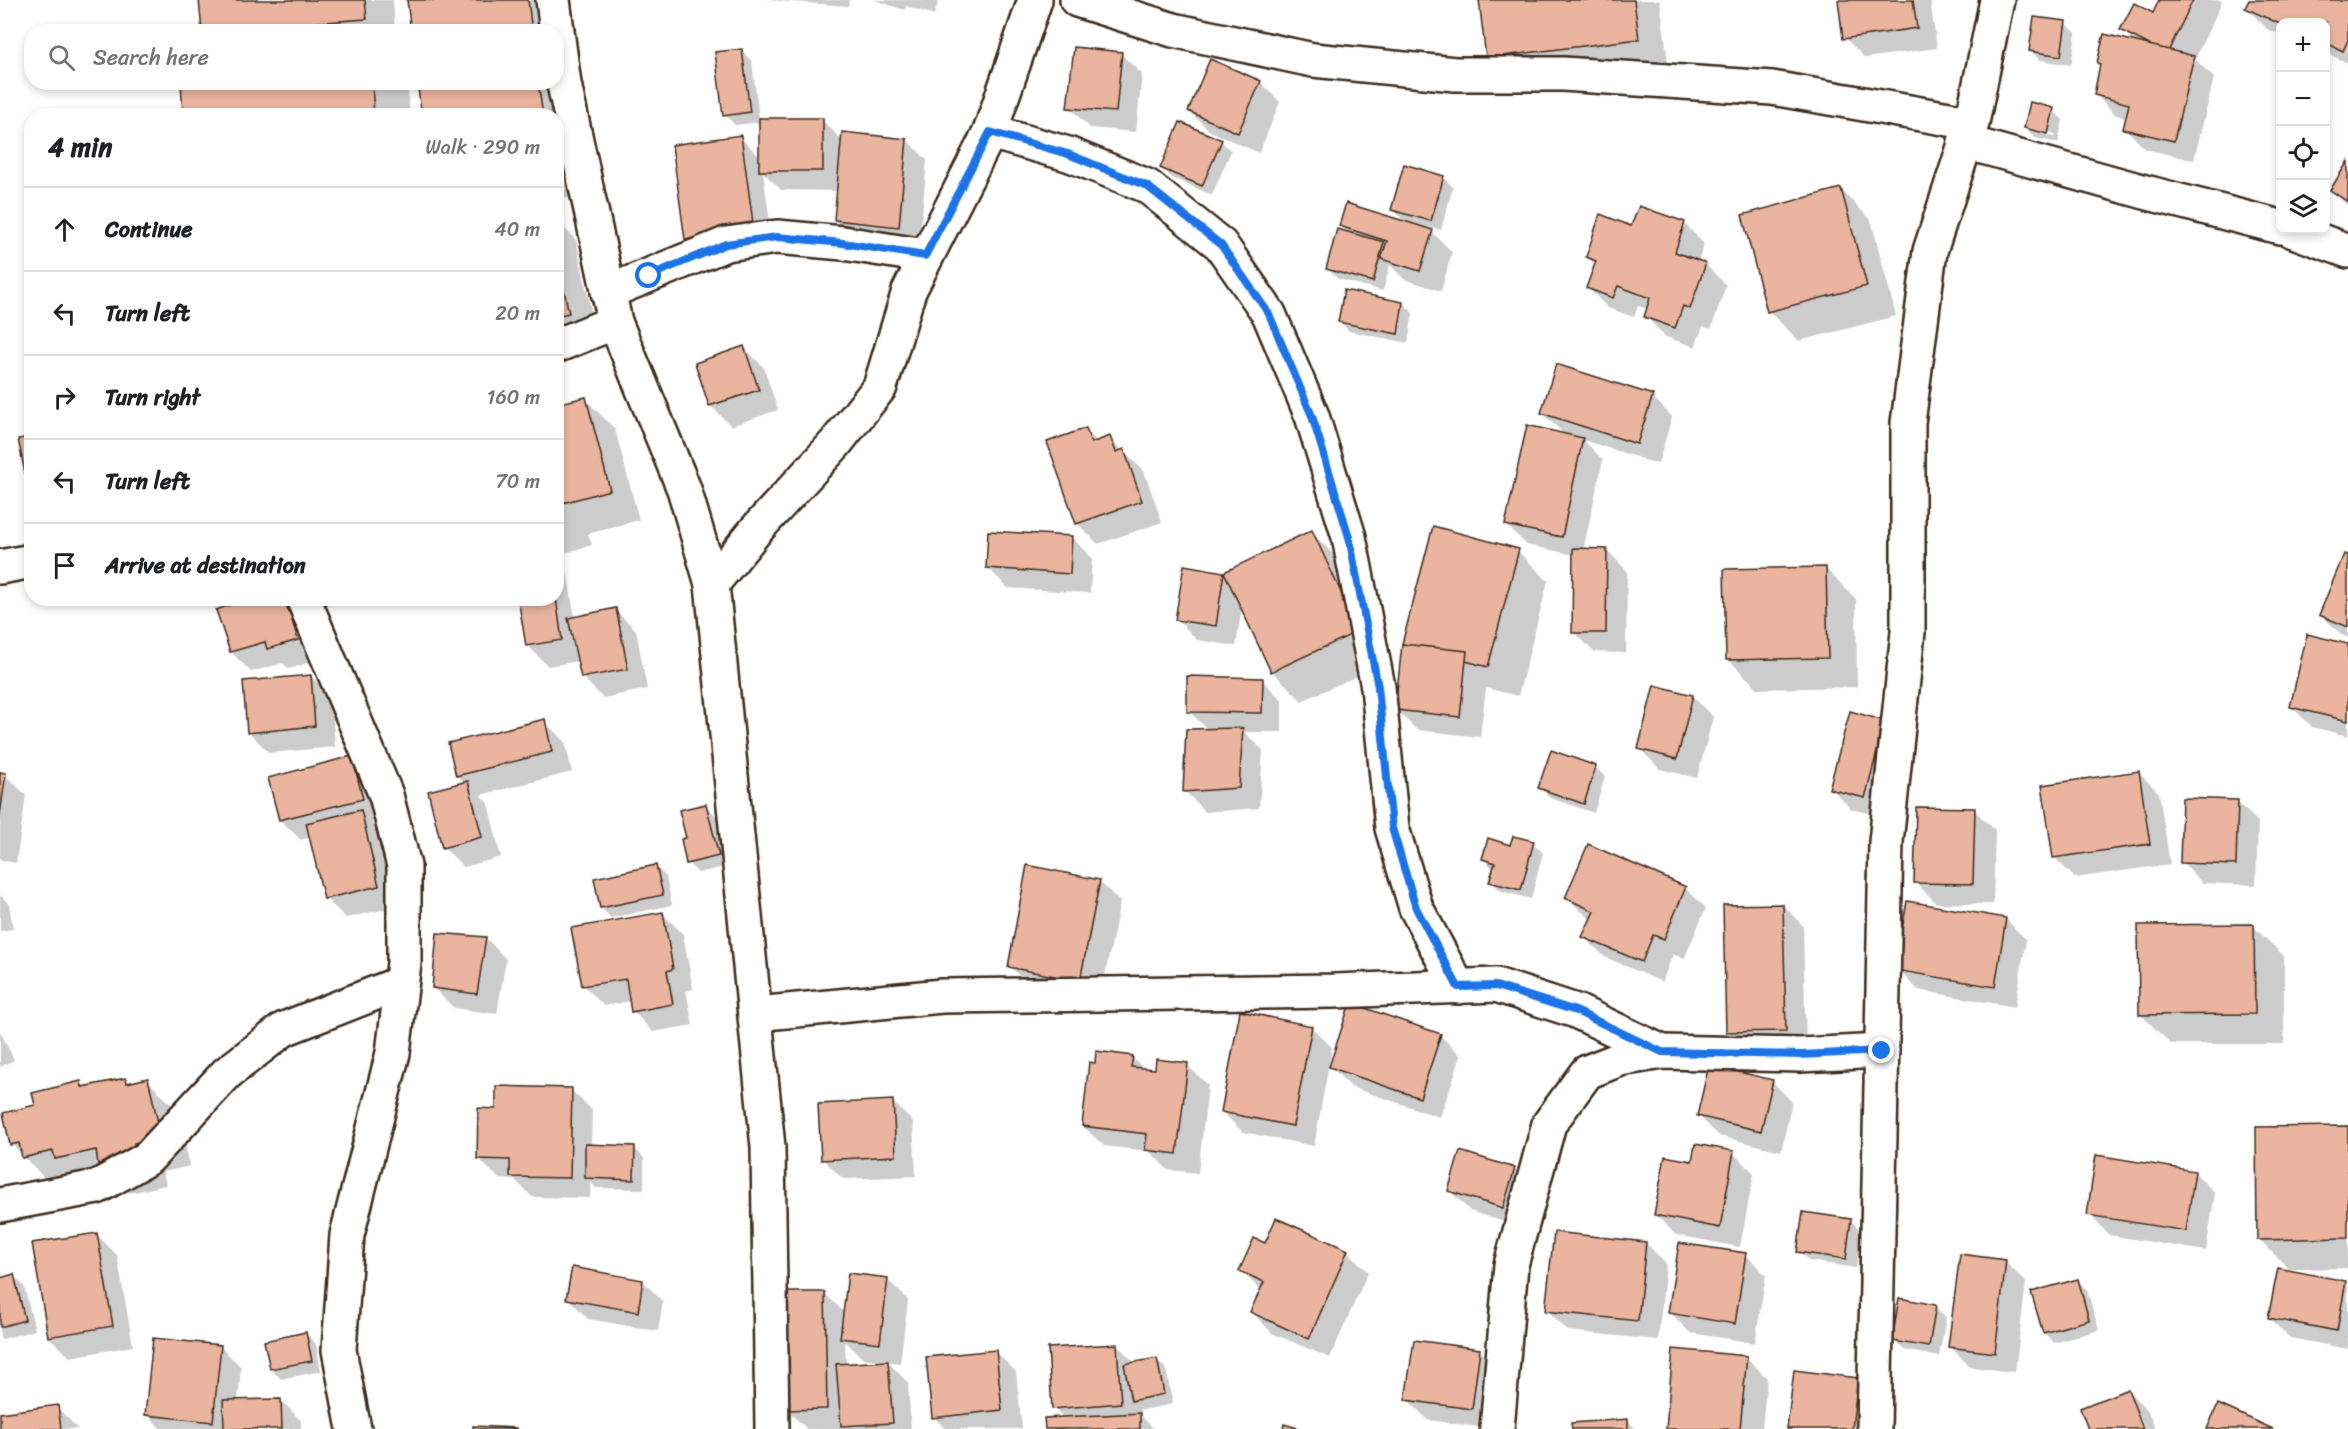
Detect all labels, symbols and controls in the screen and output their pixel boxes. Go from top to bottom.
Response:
map controls [2276,18,2330,234]
button: + [2276,18,2330,72]
search box [24,24,564,90]
text: Search here [93,38,209,77]
icon: search [45,41,78,74]
button: − [2276,72,2330,126]
text: 4 min [48,124,112,170]
button: locate [2276,126,2330,180]
text: Walk · 290 m [425,130,540,165]
button: layers [2276,180,2330,234]
text: Continue [105,210,193,249]
text: 40 m [494,212,540,247]
icon: ahead [48,213,81,246]
route start [635,262,661,288]
text: Turn left [105,294,190,333]
text: 20 m [495,296,540,331]
icon: left [48,297,81,330]
text: Turn right [105,378,200,417]
text: 160 m [487,380,540,415]
icon: right [48,381,81,414]
text: Turn left [105,462,190,501]
text: 70 m [495,464,540,499]
icon: left [48,465,81,498]
text: Arrive at destination [105,546,306,585]
icon: arrive [48,549,81,582]
route end [1868,1037,1894,1063]

